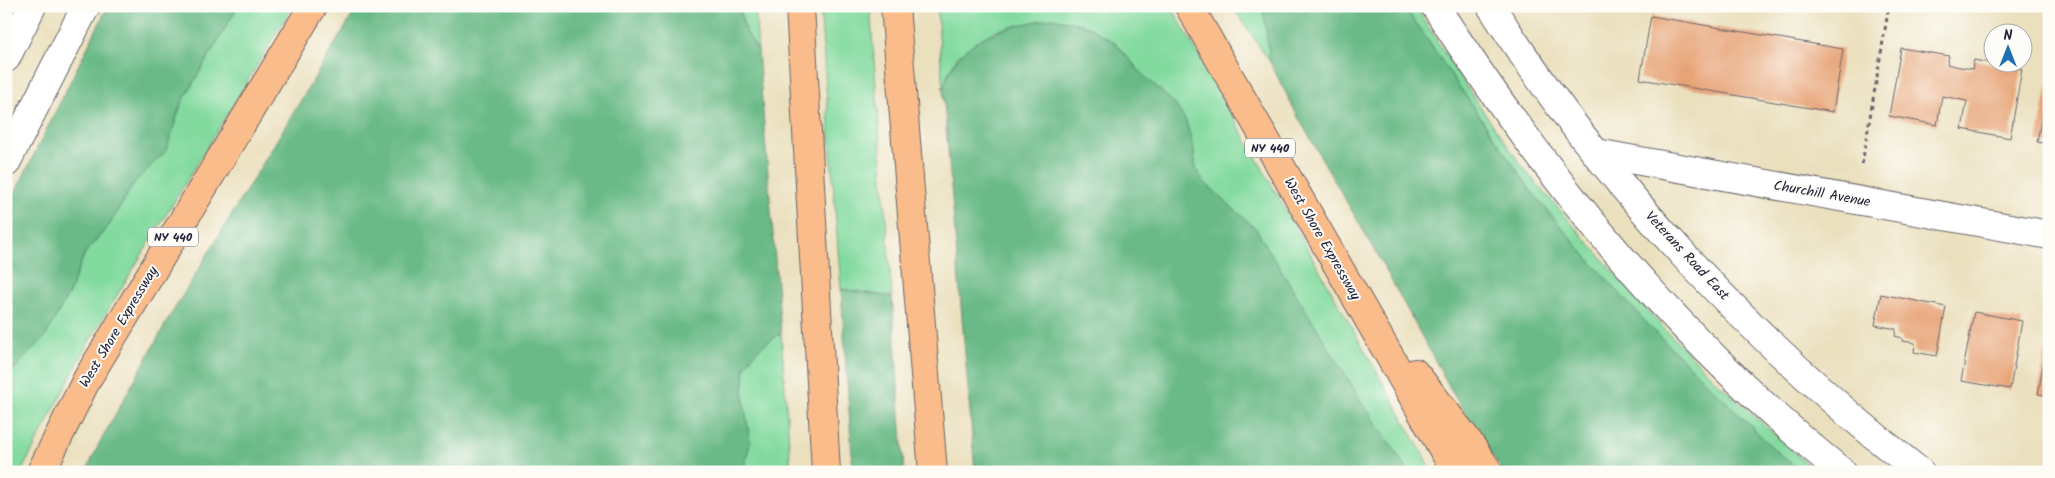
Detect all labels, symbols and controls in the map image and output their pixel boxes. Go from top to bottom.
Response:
north arrow [1982,22,2032,72]
text: N [2004,25,2013,47]
road number: NY 440 [1245,138,1295,158]
street label: West Shore Expressway [1278,174,1366,305]
street label: Churchill Avenue [1772,175,1873,213]
street label: Veterans Road East [1640,206,1735,306]
road number: NY 440 [148,228,198,246]
street label: West Shore Expressway [74,262,164,392]

